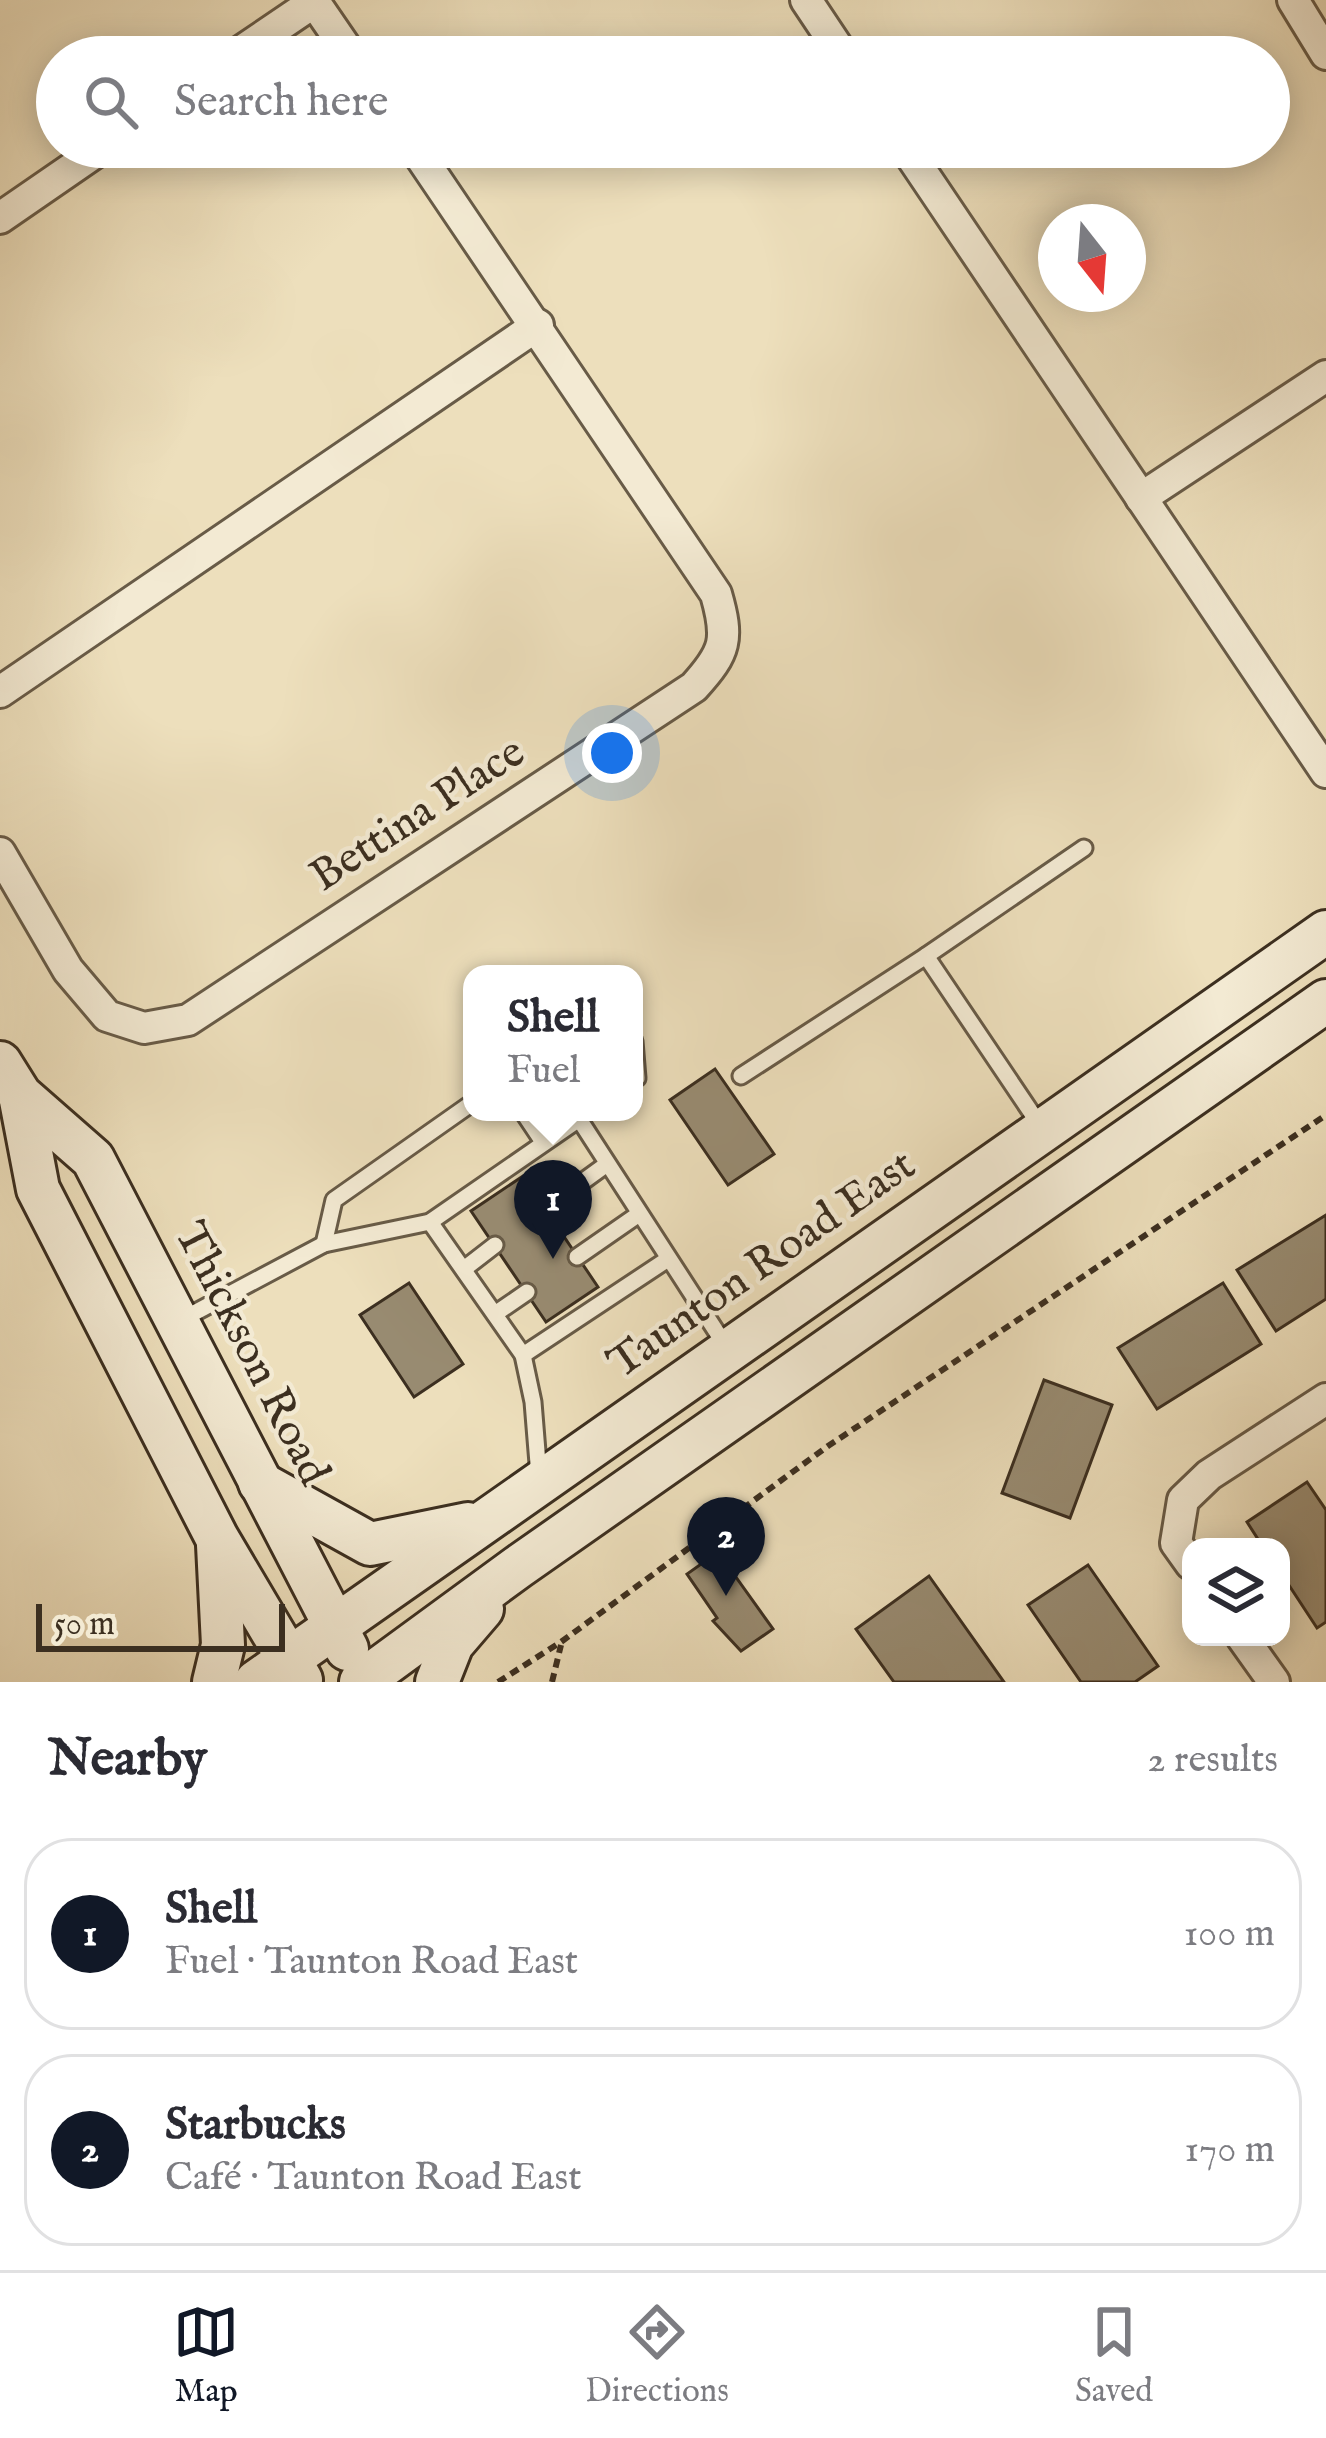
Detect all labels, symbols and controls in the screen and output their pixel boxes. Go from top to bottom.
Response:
search box [36,36,1290,168]
icon: search [78,69,144,135]
text: Search here [174,74,388,131]
north arrow [1038,204,1146,312]
your location [582,723,642,783]
street label: Bettina Place [300,725,536,905]
popup [463,965,643,1121]
text: Shell [507,990,599,1047]
text: Fuel [507,1047,580,1096]
street label: Taunton Road East [597,1138,927,1392]
pin: 1 [514,1160,592,1259]
street label: Thickson Road [160,1213,342,1496]
pin: 2 [687,1497,765,1596]
map controls [1182,1538,1290,1646]
button: layers [1182,1538,1290,1646]
scale bar [36,1598,285,1651]
text: 50 m [54,1604,115,1646]
text: Nearby [48,1728,207,1793]
text: 2 results [1147,1736,1278,1785]
text: Shell [165,1881,257,1938]
text: 1 [83,1910,97,1959]
text: 100 m [1184,1910,1275,1959]
text: Fuel · Taunton Road East [165,1938,578,1987]
text: Starbucks [165,2097,346,2154]
text: 2 [81,2126,99,2175]
text: 170 m [1184,2126,1275,2175]
text: Café · Taunton Road East [165,2154,582,2203]
tab: Map [173,2299,239,2413]
tab: Directions [585,2299,729,2413]
tab: Saved [1075,2299,1153,2413]

